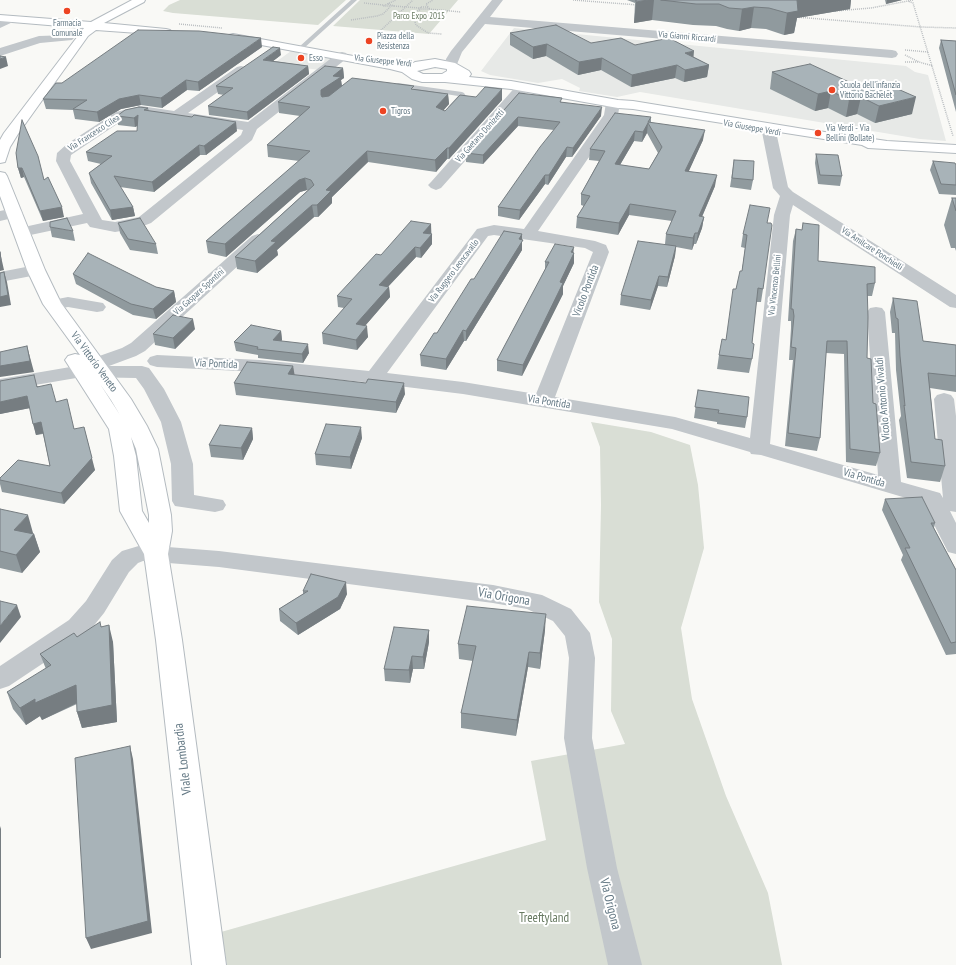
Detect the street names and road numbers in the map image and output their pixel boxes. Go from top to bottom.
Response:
street label: Via Gianni Riccardi [658,29,716,45]
street label: Via Giuseppe Verdi [354,53,412,69]
street label: Via Gaetano Donizetti [453,107,507,165]
street label: Via Francesco Cilea [66,112,122,154]
street label: Via Giuseppe Verdi [723,118,781,138]
street label: Via Amilcare Ponchielli [839,225,905,273]
street label: Via Ruggero Leoncavallo [427,237,481,305]
street label: Via Vincenzo Bellini [766,254,784,316]
street label: Vicolo Pontida [570,263,602,319]
street label: Via Gaspare Spontini [172,266,226,318]
street label: Via Vittorio Veneto [68,329,120,395]
street label: Via Pontida [194,356,238,372]
street label: Vicolo Antonio Vivaldi [873,357,893,441]
street label: Via Pontida [527,392,571,412]
street label: Via Pontida [842,466,886,490]
street label: Via Origona [477,585,531,609]
street label: Viale Lombardia [171,722,195,796]
street label: Via Origona [596,877,624,931]

